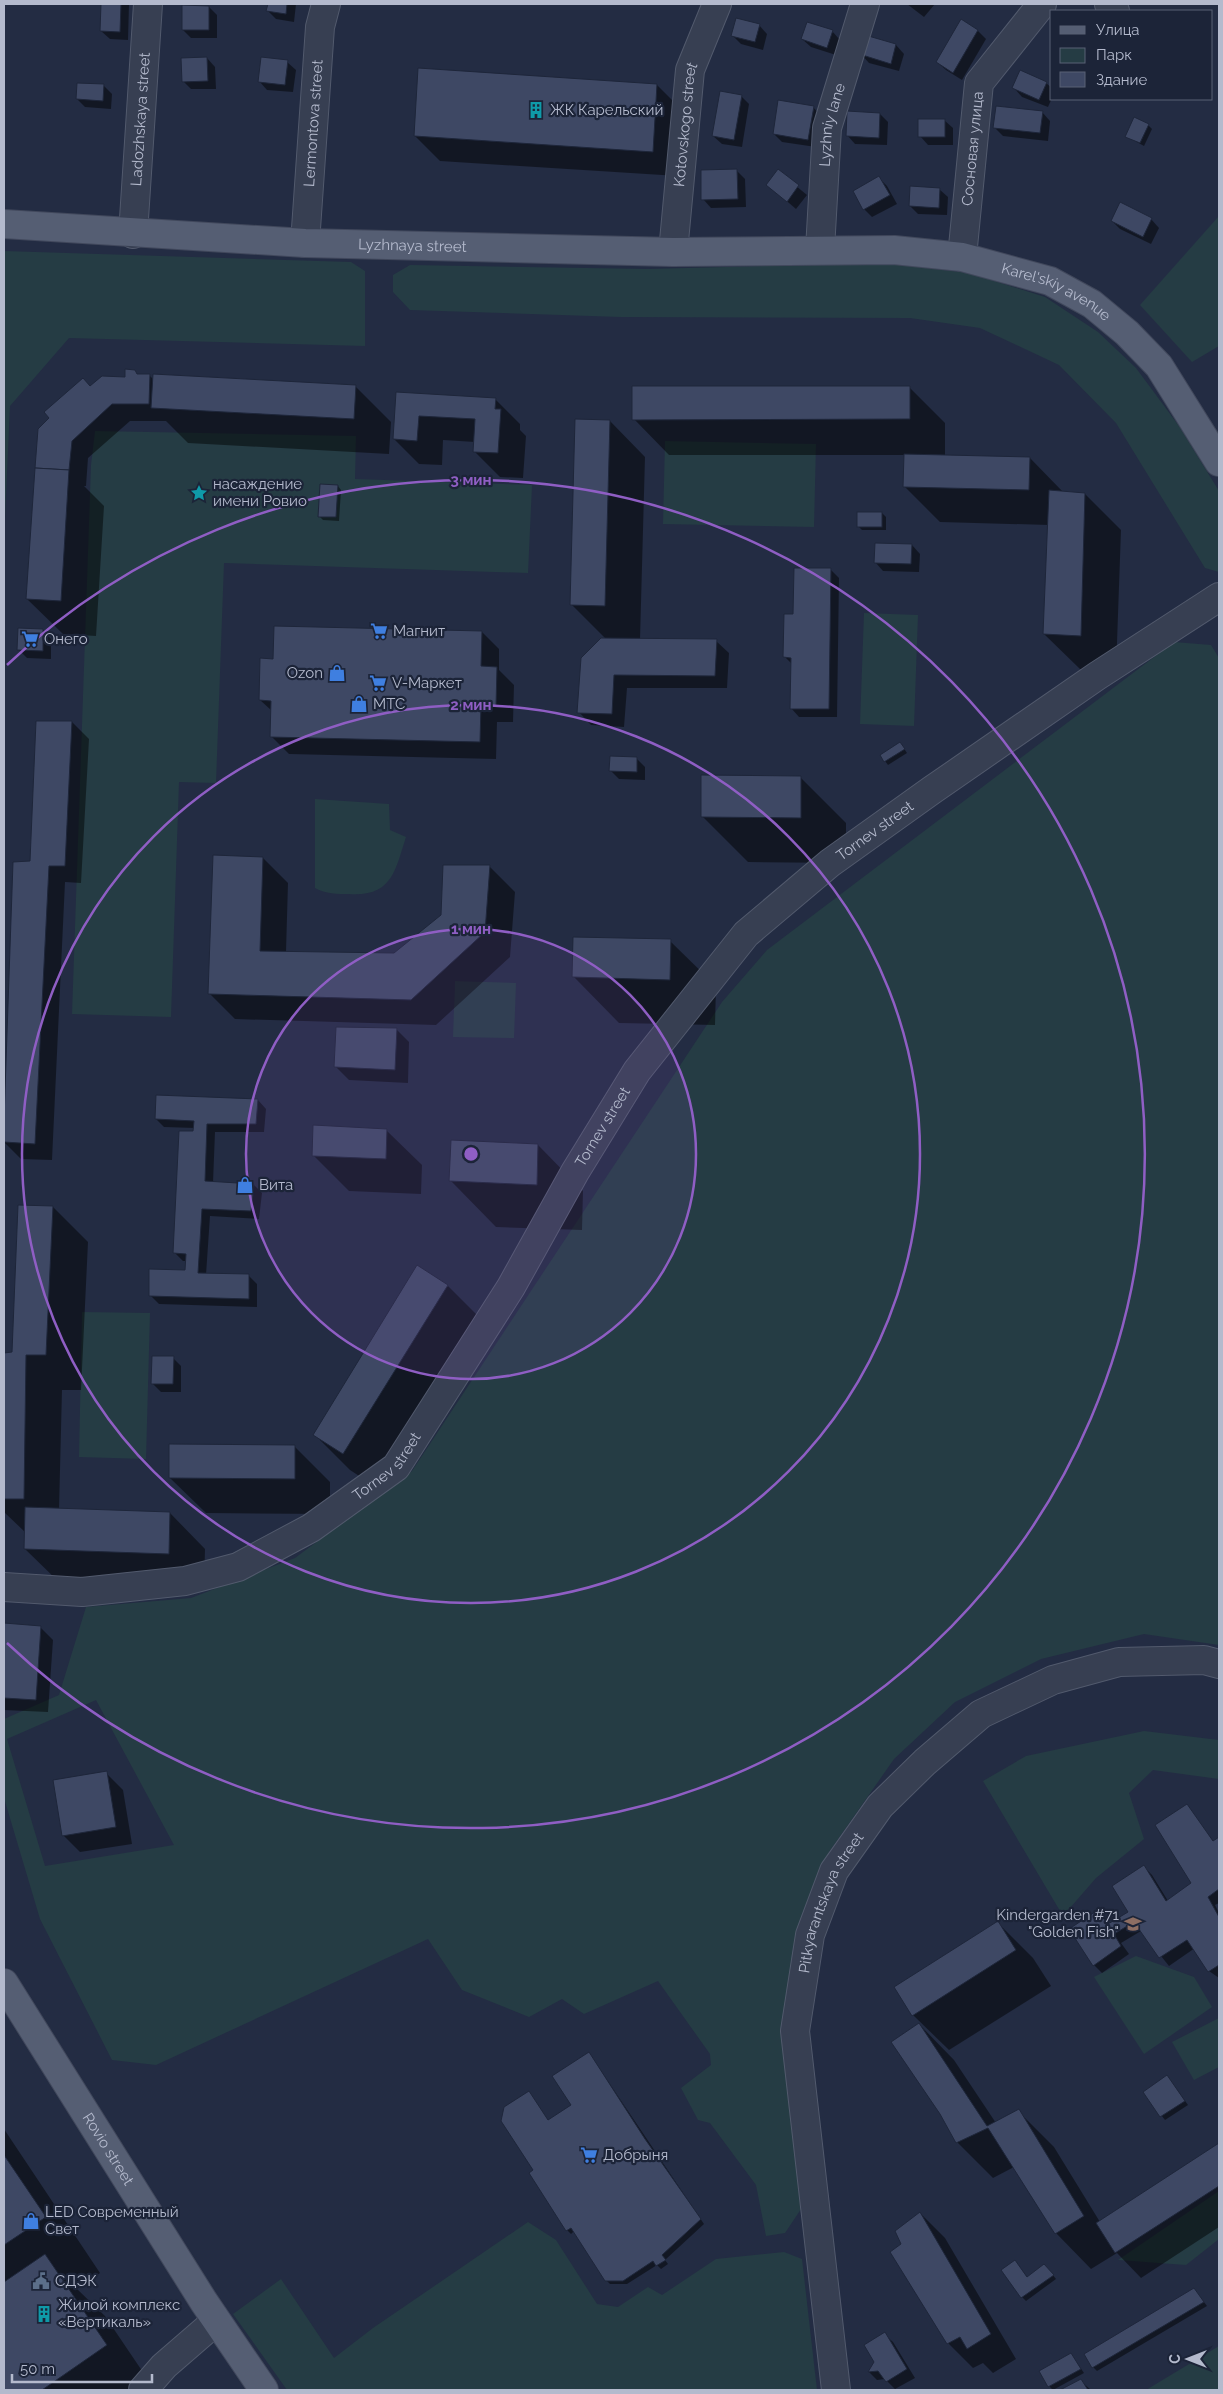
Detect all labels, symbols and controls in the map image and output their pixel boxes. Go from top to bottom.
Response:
legend [1050,10,1213,100]
text: Улица [1096,21,1140,39]
text: Парк [1096,46,1132,64]
street label: Ladozhskaya street [127,52,154,187]
street label: Lermontova street [300,59,327,187]
street label: Kotovskogo street [670,59,701,188]
text: Здание [1096,71,1148,89]
street label: Lyzhniy lane [816,81,849,167]
street label: Сосновая улица [958,90,987,207]
building icon: ЖК Карельский [526,100,546,120]
place label: ЖК Карельский [550,101,663,119]
street label: Lyzhnaya street [358,235,467,256]
street label: Karel'skiy avenue [999,259,1114,325]
text: 3 мин [450,471,492,489]
place label: насаждение имени Ровио [213,475,307,510]
place icon: насаждение имени Ровио [189,483,209,503]
supermarket icon: Магнит [369,621,389,641]
place label: Магнит [393,622,445,640]
supermarket icon: Онего [20,629,40,649]
place label: Онего [44,630,88,648]
shop icon: Ozon [327,663,347,683]
place label: Ozon [287,664,323,682]
supermarket icon: V-Маркет [368,673,388,693]
place label: V-Маркет [392,674,462,692]
shop icon: МТС [349,694,369,714]
place label: МТС [373,695,405,713]
text: 2 мин [450,696,492,714]
street label: Tornev street [833,797,917,864]
text: 1 мин [451,920,491,938]
street label: Tornev street [571,1084,634,1170]
centre of rings [462,1145,480,1163]
shop icon: Вита [235,1175,255,1195]
place label: Вита [259,1176,293,1194]
street label: Tornev street [349,1429,425,1504]
street label: Pitkyarantskaya street [795,1829,867,1974]
place label: Kindergarden #71 "Golden Fish" [996,1906,1120,1941]
school or university icon: Kindergarden #71 "Golden Fish" [1123,1914,1143,1934]
street label: Rovio street [79,2109,138,2189]
supermarket icon: Добрыня [579,2145,599,2165]
place label: Добрыня [603,2146,668,2164]
place label: LED Современный Свет [45,2203,179,2238]
shop icon: LED Современный Свет [21,2211,41,2231]
public building icon: СДЭК [31,2271,51,2291]
place label: СДЭК [55,2272,97,2290]
place label: Жилой комплекс «Вертикаль» [58,2296,180,2331]
building icon: Жилой комплекс «Вертикаль» [34,2304,54,2324]
north arrow [1163,2334,1213,2384]
scale bar [12,2352,152,2384]
text: С [1167,2354,1183,2364]
text: 50 m [20,2360,55,2378]

